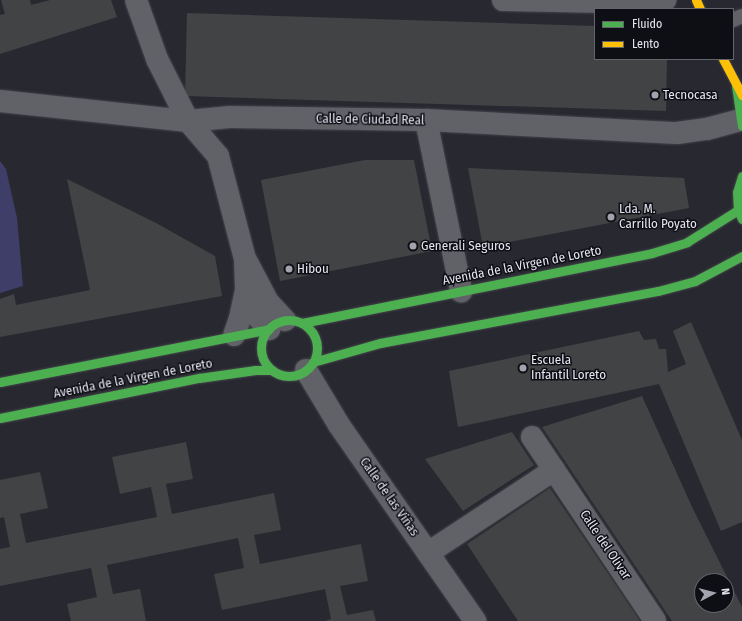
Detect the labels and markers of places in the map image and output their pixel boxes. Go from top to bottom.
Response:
place label: Tecnocasa [663,87,718,103]
marker: Tecnocasa [650,90,660,100]
place label: Lda. M. Carrillo Poyato [619,202,697,233]
marker: Lda. M. Carrillo Poyato [606,212,616,222]
place label: Generali Seguros [421,238,510,254]
marker: Generali Seguros [408,241,418,251]
place label: Hibou [297,261,329,277]
marker: Hibou [284,264,294,274]
place label: Escuela Infantil Loreto [531,353,606,384]
marker: Escuela Infantil Loreto [518,363,528,373]

